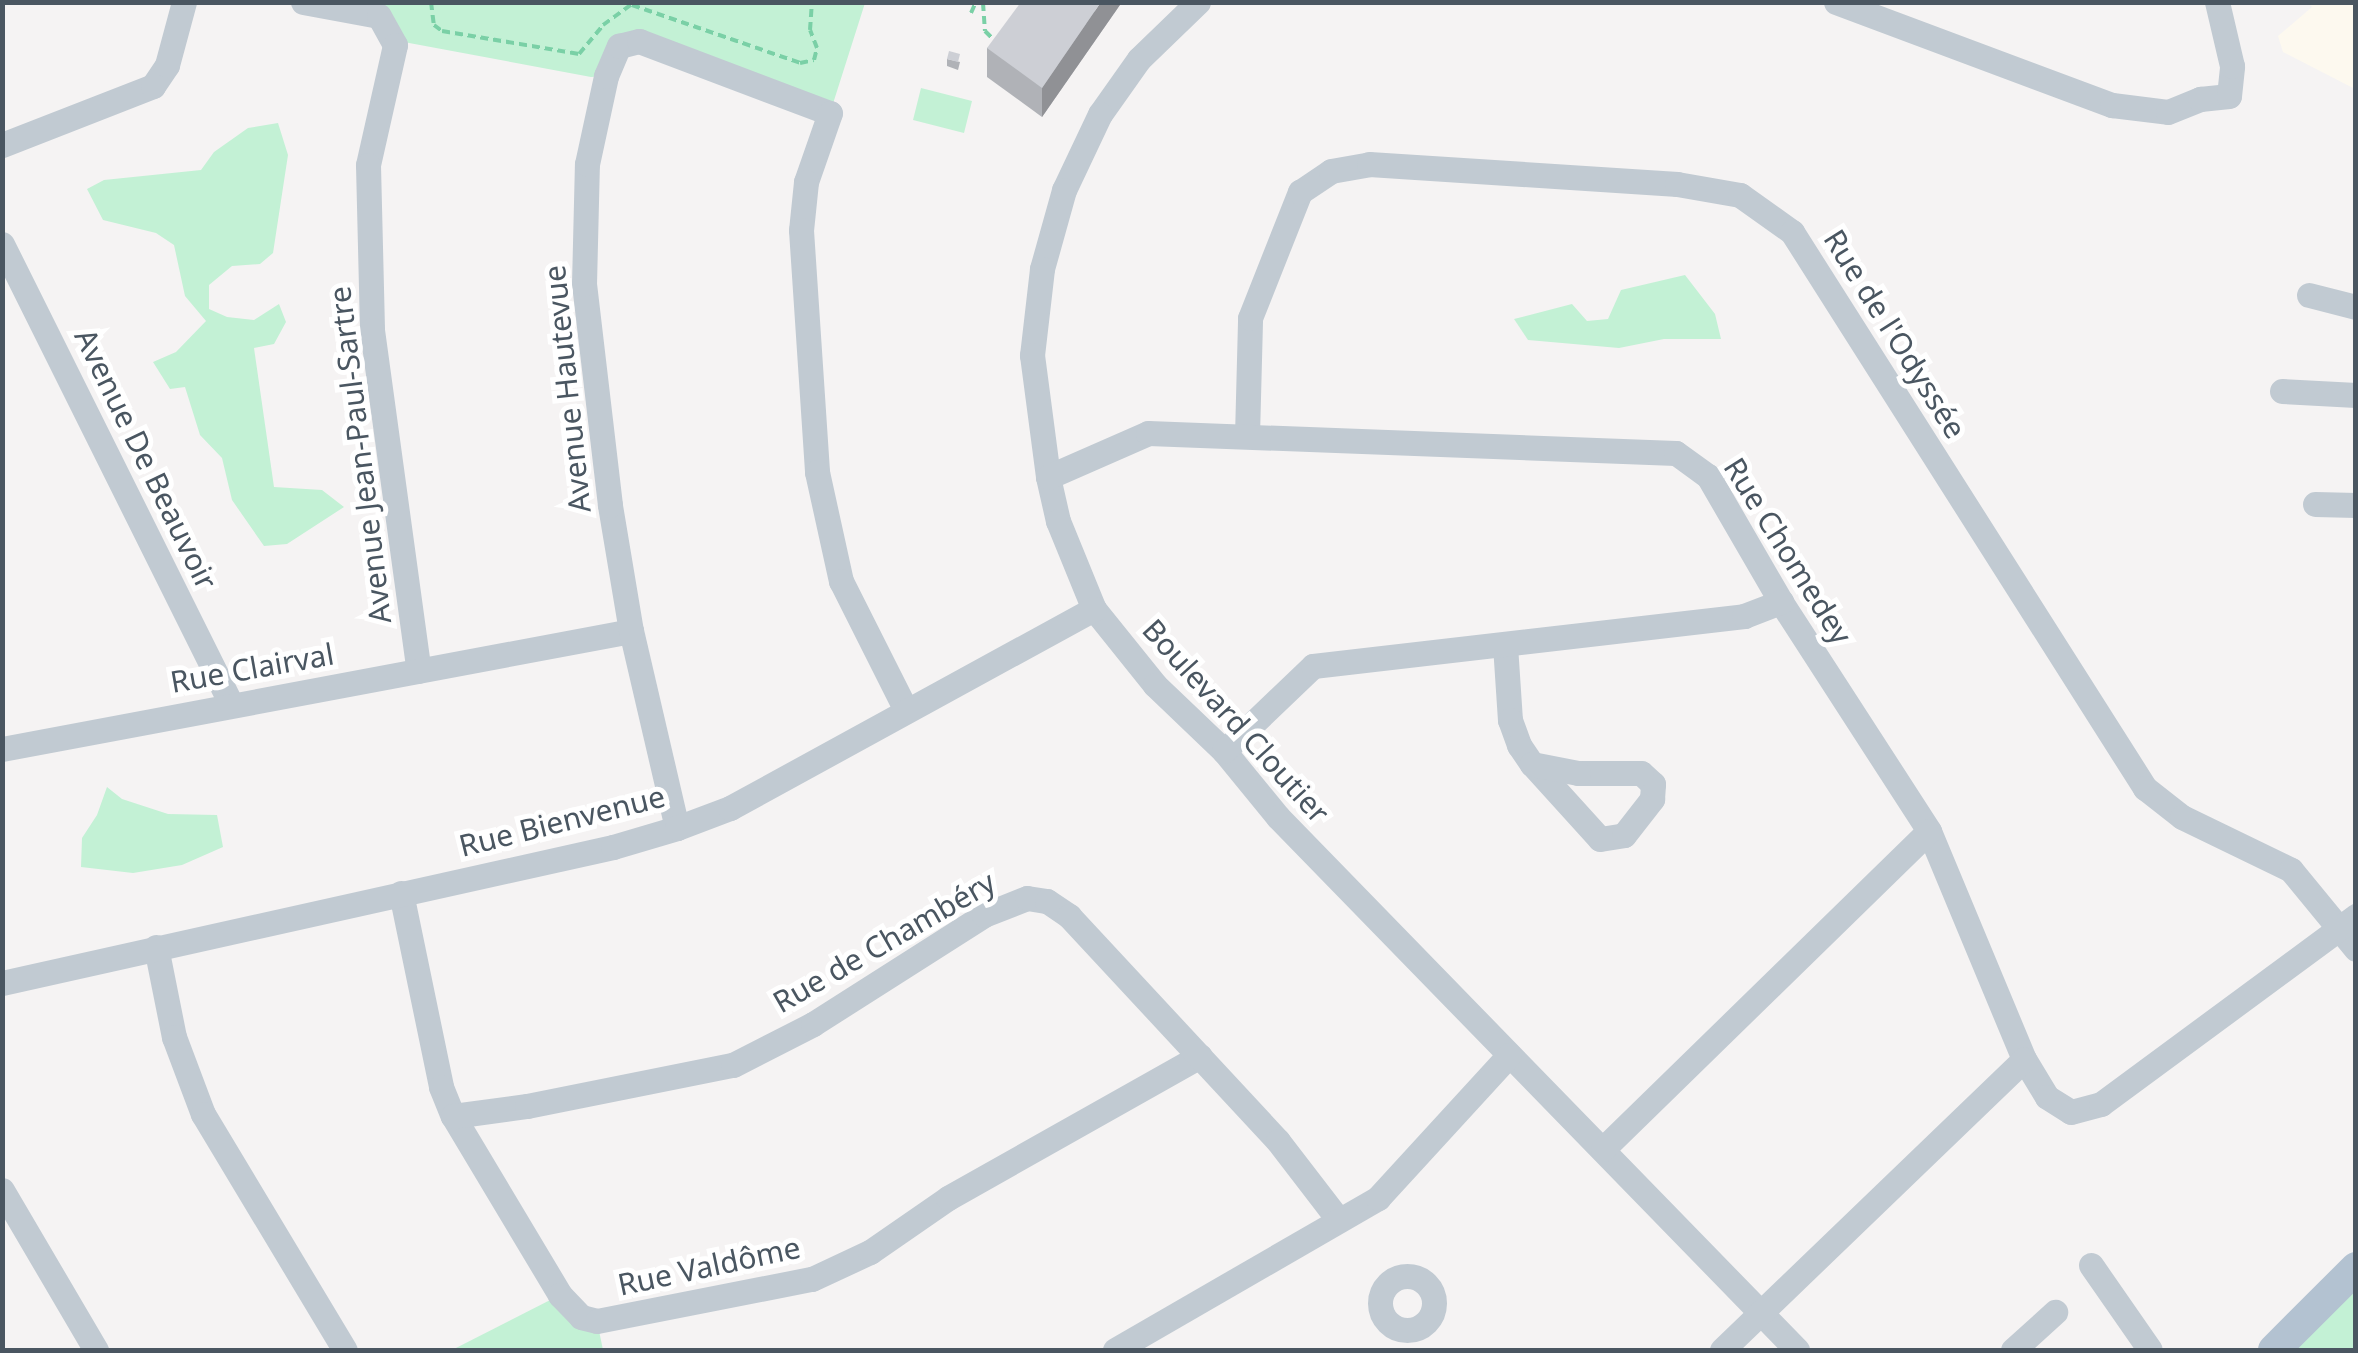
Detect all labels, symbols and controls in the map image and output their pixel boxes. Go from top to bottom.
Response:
street label: Rue de l'Odyssée [1816,223,1974,445]
street label: Avenue Hautevue [536,264,598,514]
street label: Avenue Jean-Paul-Sartre [321,284,399,626]
street label: Avenue De Beauvoir [67,323,225,595]
street label: Rue Chomedey [1716,451,1860,651]
street label: Boulevard Cloutier [1135,612,1337,830]
street label: Rue Clairval [167,636,337,700]
street label: Rue Bienvenue [455,778,669,864]
street label: Rue de Chambéry [767,864,1001,1020]
street label: Rue Valdôme [615,1229,803,1303]

